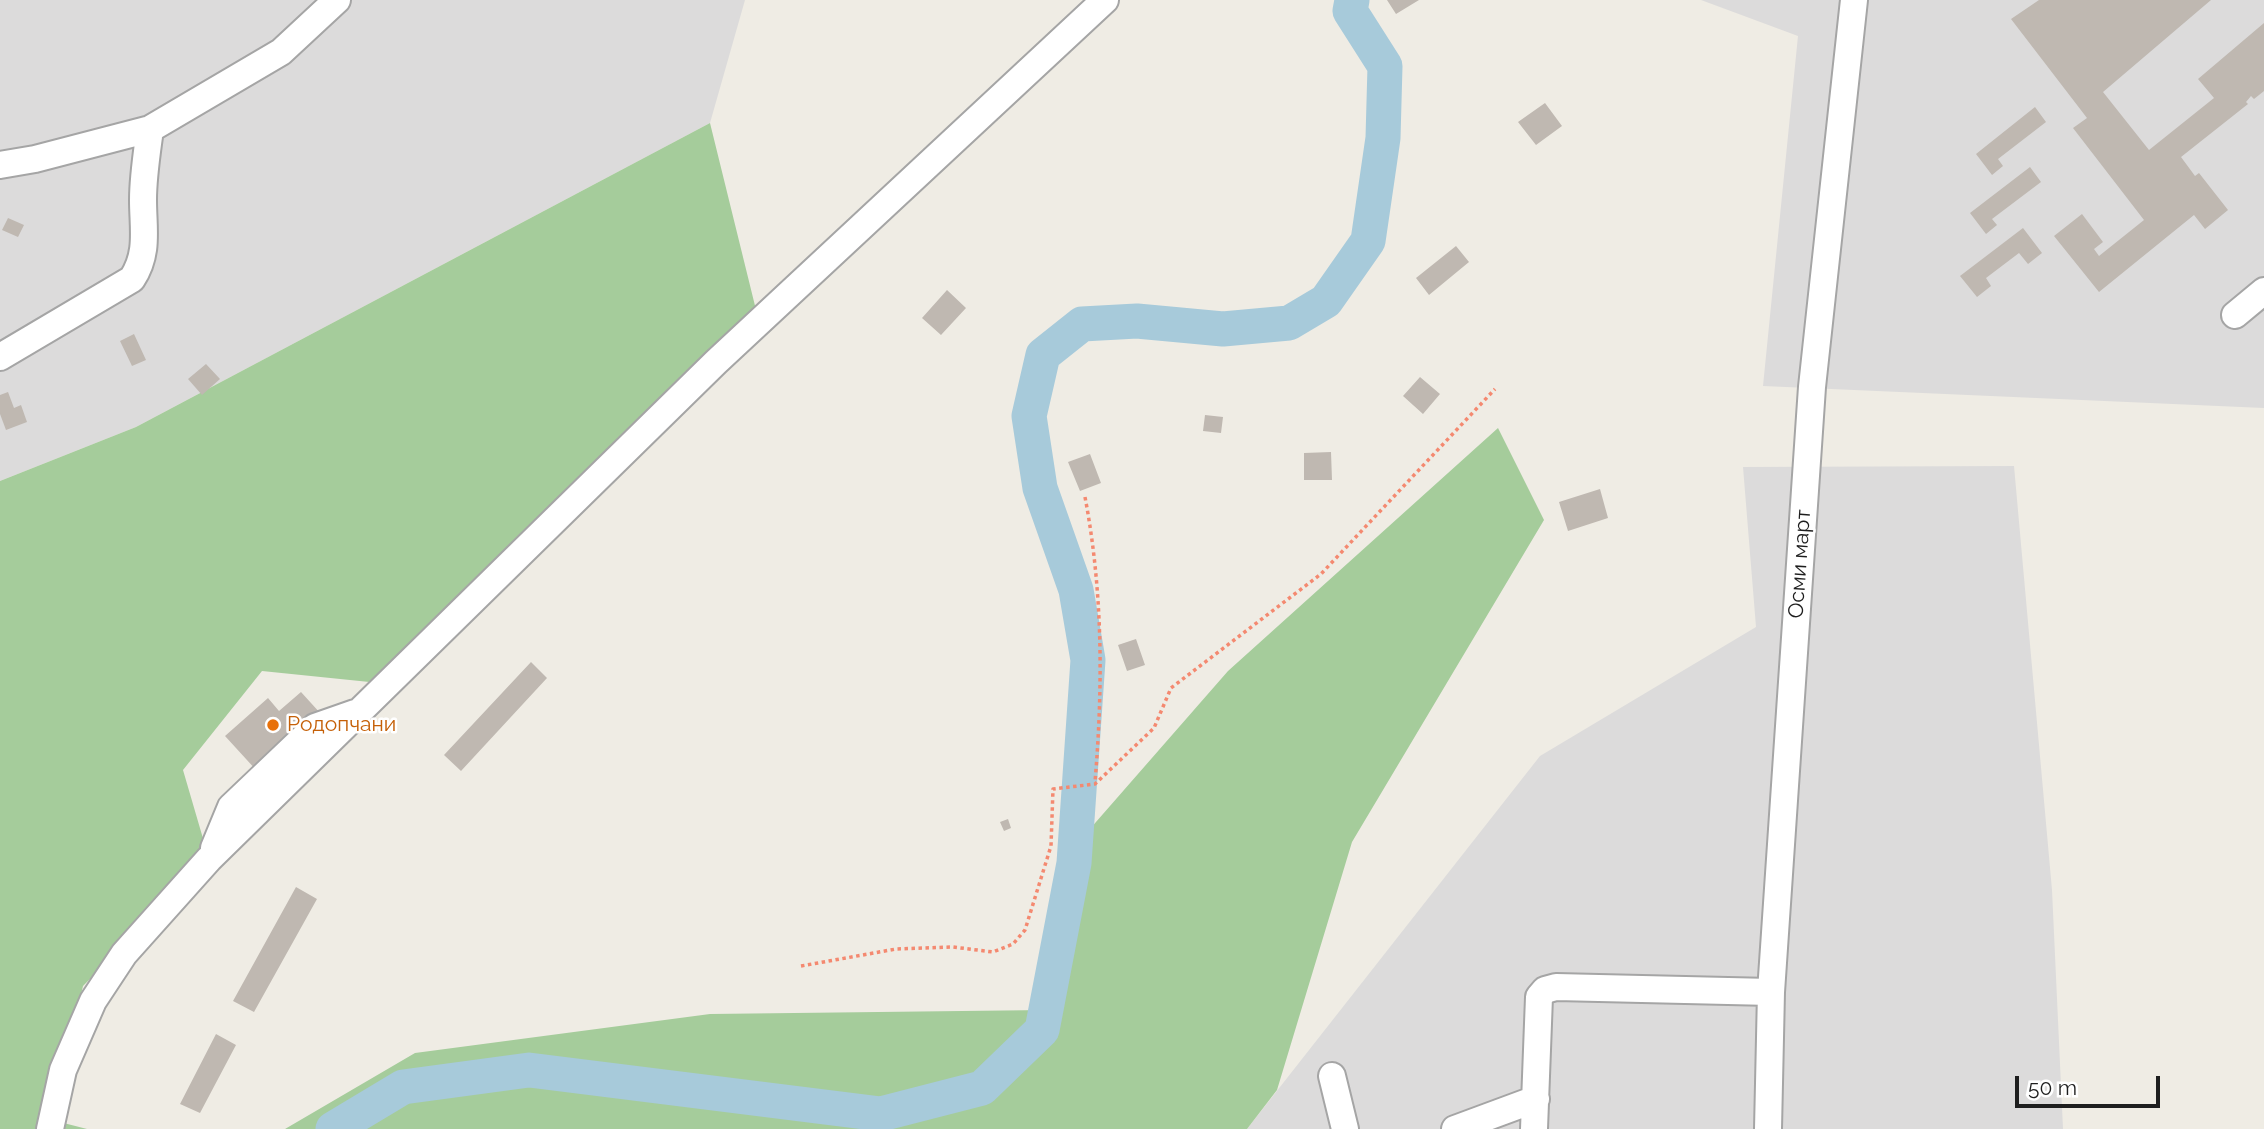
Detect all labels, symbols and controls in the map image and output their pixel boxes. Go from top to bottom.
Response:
street label: Осми март [1784,509,1816,619]
place label: Родопчани [287,712,396,738]
marker: Родопчани [265,717,281,733]
scale bar [2019,1062,2164,1106]
text: 50 m [2028,1075,2077,1100]

